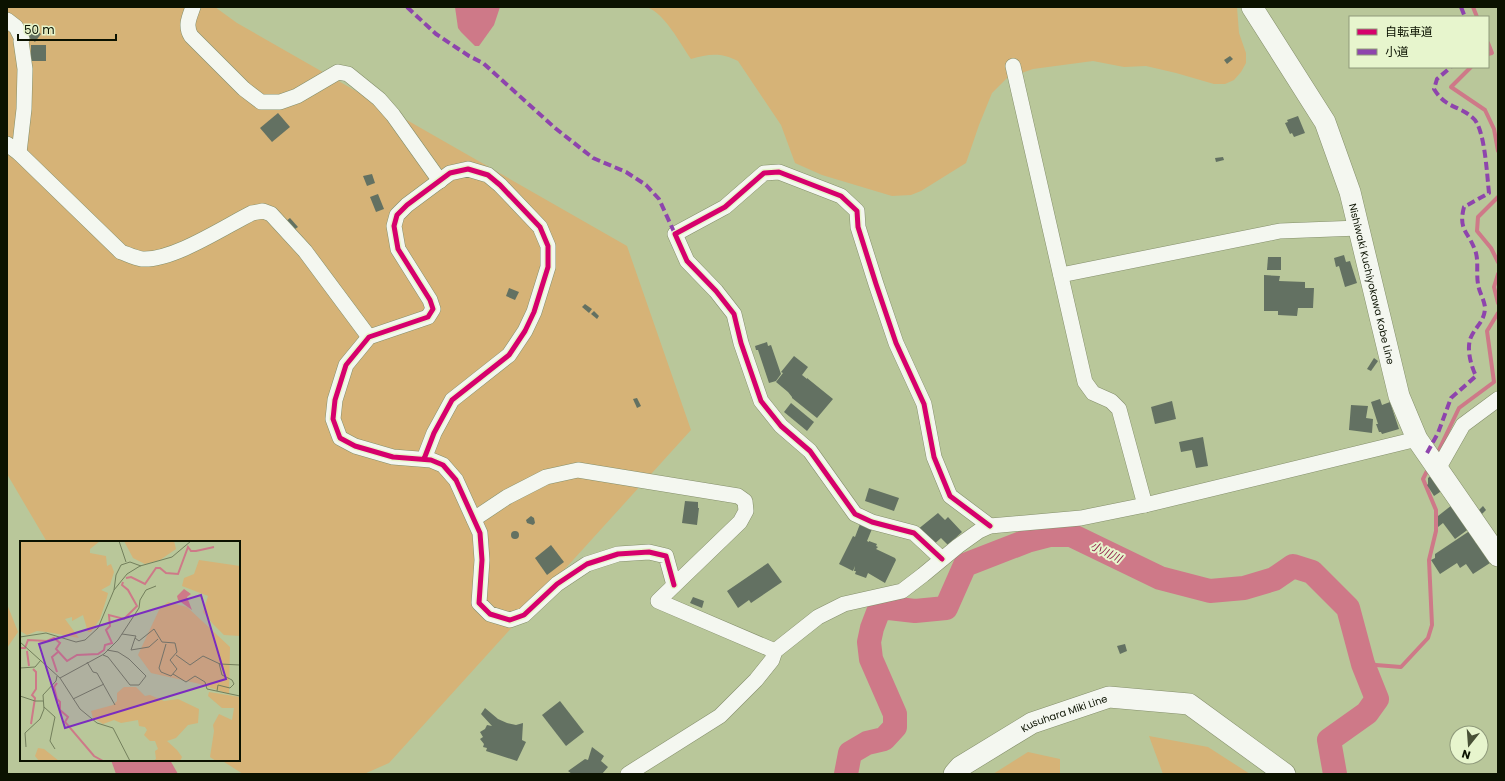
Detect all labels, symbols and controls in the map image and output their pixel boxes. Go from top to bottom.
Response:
scale bar [18,16,116,42]
legend [1349,16,1489,68]
text: 50 m [24,21,55,38]
text: 自転車道 [1385,23,1433,40]
text: 小道 [1385,43,1409,60]
street label: Nishiwaki Kuchiyokawa Kobe Line [1345,202,1398,366]
water label: 小川川 [1088,538,1125,567]
inset map [20,541,240,761]
street label: Kusuhara Miki Line [1018,691,1109,736]
north arrow [1449,725,1489,765]
text: N [1460,746,1472,763]

